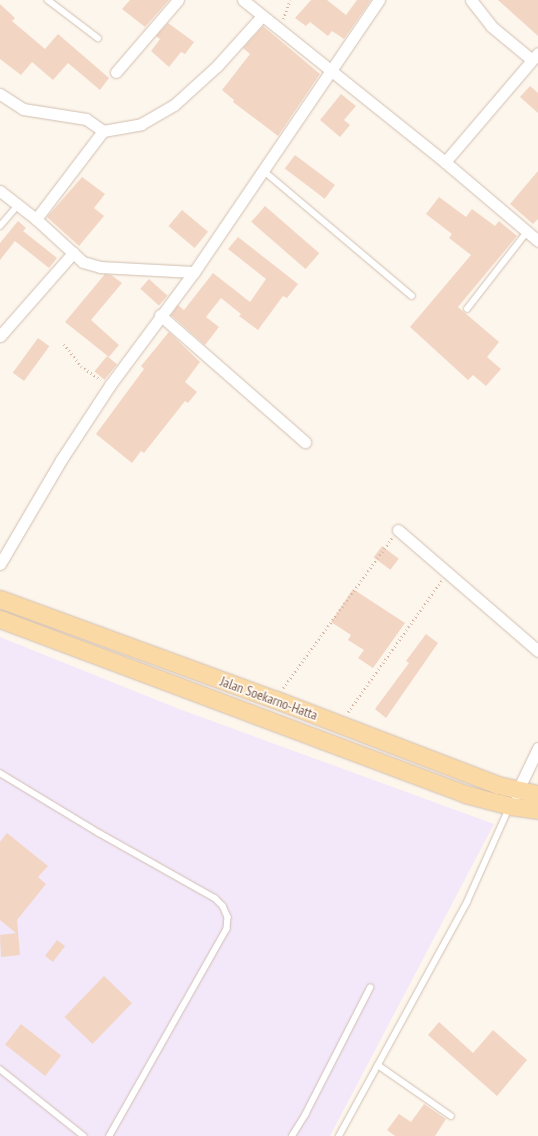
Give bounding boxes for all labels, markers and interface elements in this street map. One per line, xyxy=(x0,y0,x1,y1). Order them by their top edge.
street label: Jalan Soekarno-Hatta xyxy=(218,673,320,723)

